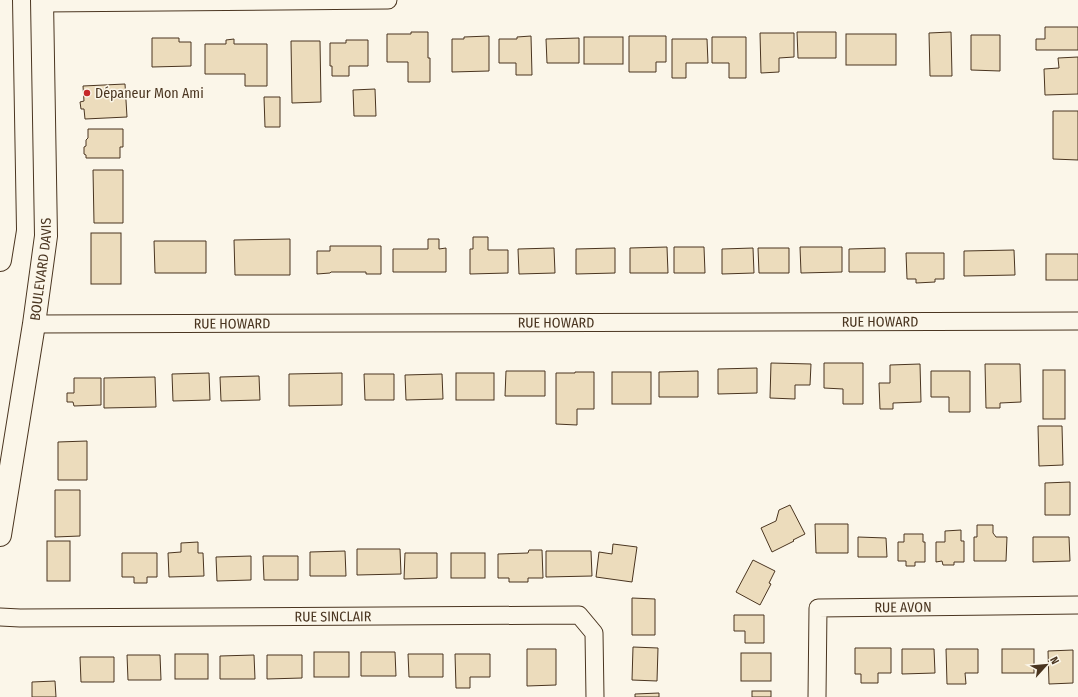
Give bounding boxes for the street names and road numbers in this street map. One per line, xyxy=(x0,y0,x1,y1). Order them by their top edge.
street label: BOULEVARD DAVIS xyxy=(27,217,55,322)
street label: RUE HOWARD xyxy=(842,313,918,331)
street label: RUE HOWARD xyxy=(518,314,594,332)
street label: RUE HOWARD xyxy=(194,315,270,333)
street label: RUE AVON xyxy=(874,599,932,616)
street label: RUE SINCLAIR xyxy=(295,608,372,626)

